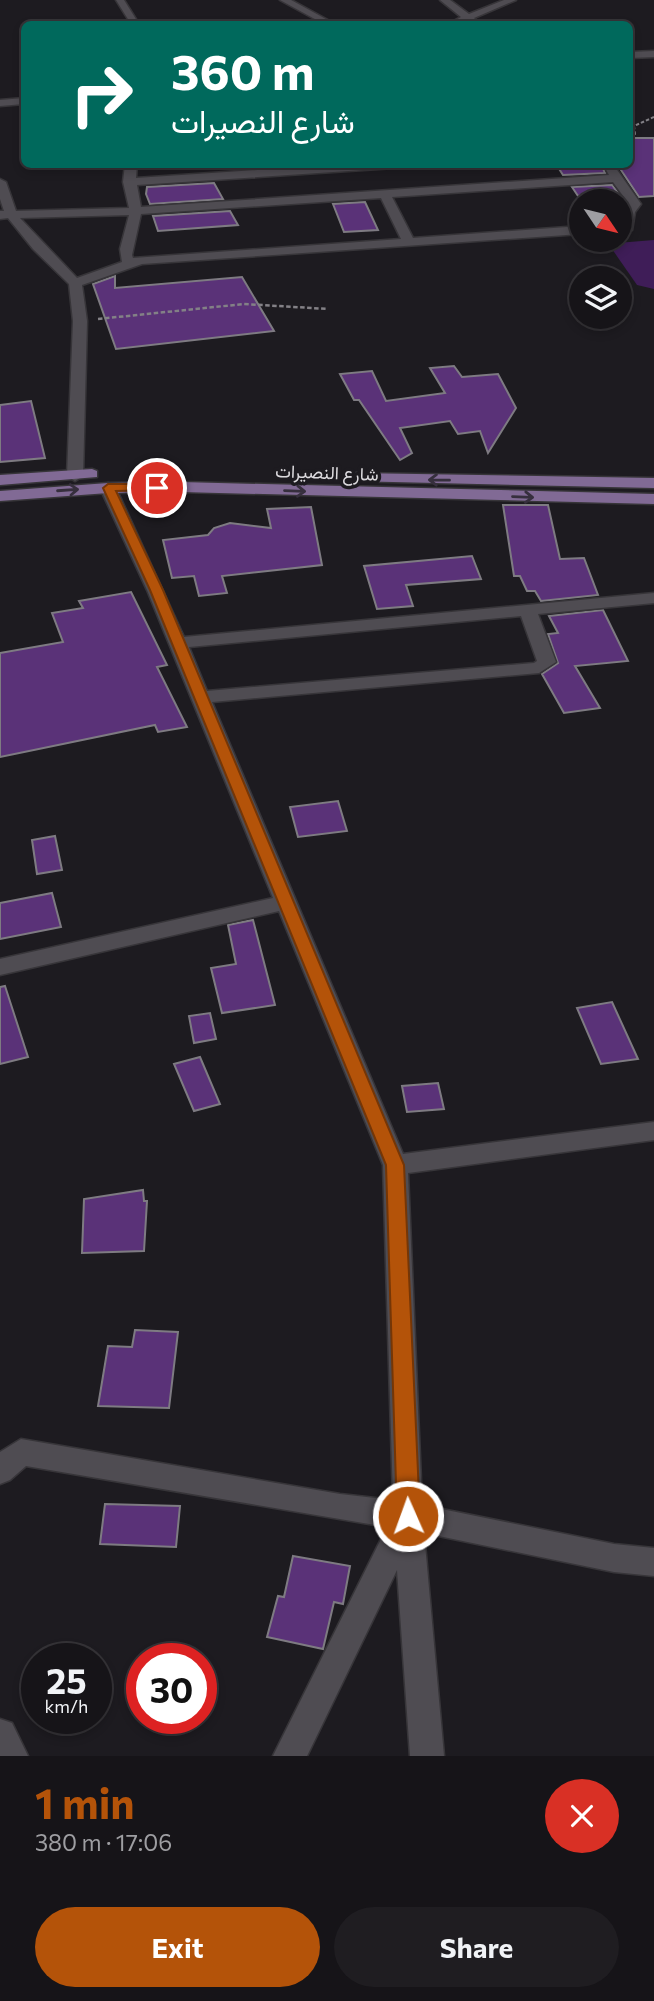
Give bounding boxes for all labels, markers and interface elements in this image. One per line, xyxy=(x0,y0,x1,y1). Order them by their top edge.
text: 360 m xyxy=(171,40,314,100)
icon: right xyxy=(56,49,147,140)
text: شارع النصيرات xyxy=(171,100,355,140)
north arrow xyxy=(569,189,632,252)
map controls xyxy=(569,189,632,329)
button: layers xyxy=(569,266,632,329)
pin xyxy=(127,458,187,518)
street label: شارع النصيرات xyxy=(275,459,379,487)
icon: arrive xyxy=(138,469,176,507)
one-way arrow xyxy=(428,473,451,486)
one-way arrow xyxy=(56,484,79,497)
one-way arrow xyxy=(284,484,307,497)
one-way arrow xyxy=(511,491,534,504)
position arrow xyxy=(371,1479,445,1553)
speed limit sign: 30 xyxy=(126,1643,217,1734)
text: 25 xyxy=(46,1658,87,1701)
text: km/h xyxy=(45,1695,88,1717)
text: 1 min xyxy=(35,1776,135,1828)
button: close xyxy=(545,1779,619,1853)
text: 380 m · 17:06 xyxy=(35,1828,172,1856)
button: Exit xyxy=(35,1907,320,1987)
button: Share xyxy=(334,1907,619,1987)

